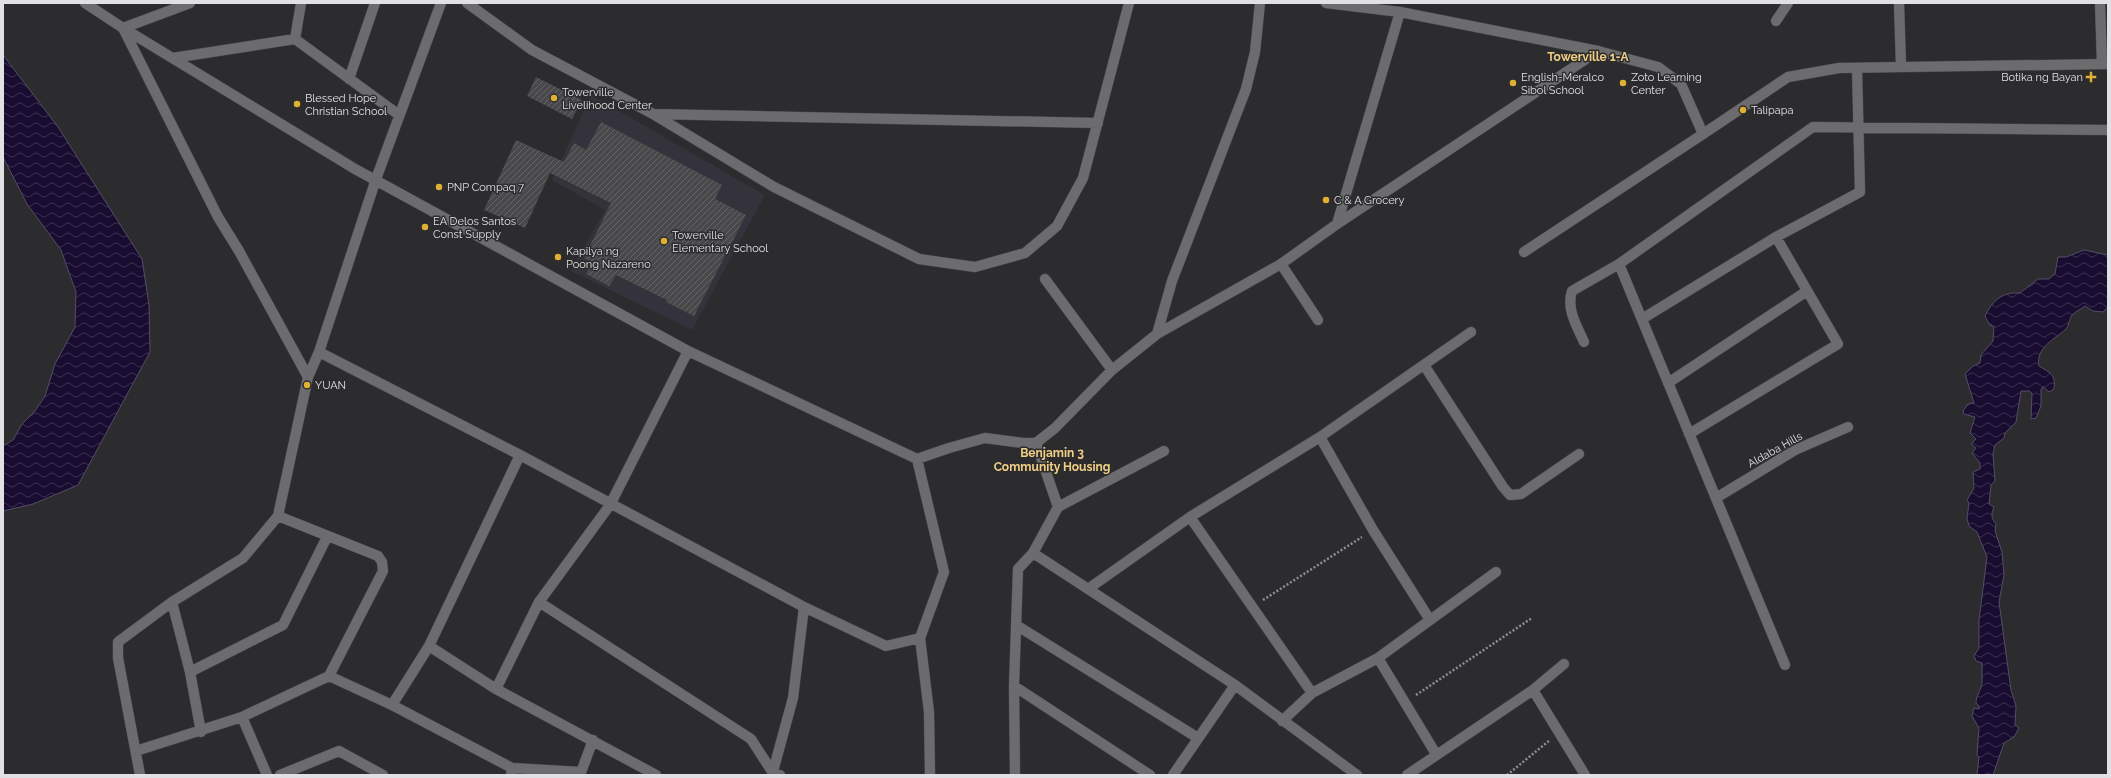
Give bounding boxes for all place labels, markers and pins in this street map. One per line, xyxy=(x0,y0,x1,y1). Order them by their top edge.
place label: English-Meralco Sibol School xyxy=(1521,71,1604,97)
place label: Zoto Learning Center xyxy=(1631,71,1702,97)
place label: Botika ng Bayan xyxy=(2001,71,2083,84)
marker: Botika ng Bayan xyxy=(2086,72,2096,82)
marker: English-Meralco Sibol School xyxy=(1508,78,1518,88)
marker: Zoto Learning Center xyxy=(1618,78,1628,88)
place label: Towerville Livelihood Center xyxy=(562,86,652,112)
place label: Blessed Hope Christian School xyxy=(305,92,387,118)
marker: Towerville Livelihood Center xyxy=(549,93,559,103)
marker: Blessed Hope Christian School xyxy=(292,99,302,109)
place label: Talipapa xyxy=(1751,104,1794,117)
marker: Talipapa xyxy=(1738,105,1748,115)
place label: PNP Compaq 7 xyxy=(447,181,524,194)
marker: PNP Compaq 7 xyxy=(434,182,444,192)
place label: C & A Grocery xyxy=(1334,194,1404,207)
marker: C & A Grocery xyxy=(1321,195,1331,205)
place label: EA Delos Santos Const Supply xyxy=(433,215,516,241)
marker: EA Delos Santos Const Supply xyxy=(420,222,430,232)
place label: Towerville Elementary School xyxy=(672,229,768,255)
marker: Towerville Elementary School xyxy=(659,236,669,246)
place label: Kapilya ng Poong Nazareno xyxy=(566,245,651,271)
marker: Kapilya ng Poong Nazareno xyxy=(553,252,563,262)
place label: YUAN xyxy=(315,379,346,392)
marker: YUAN xyxy=(302,380,312,390)

